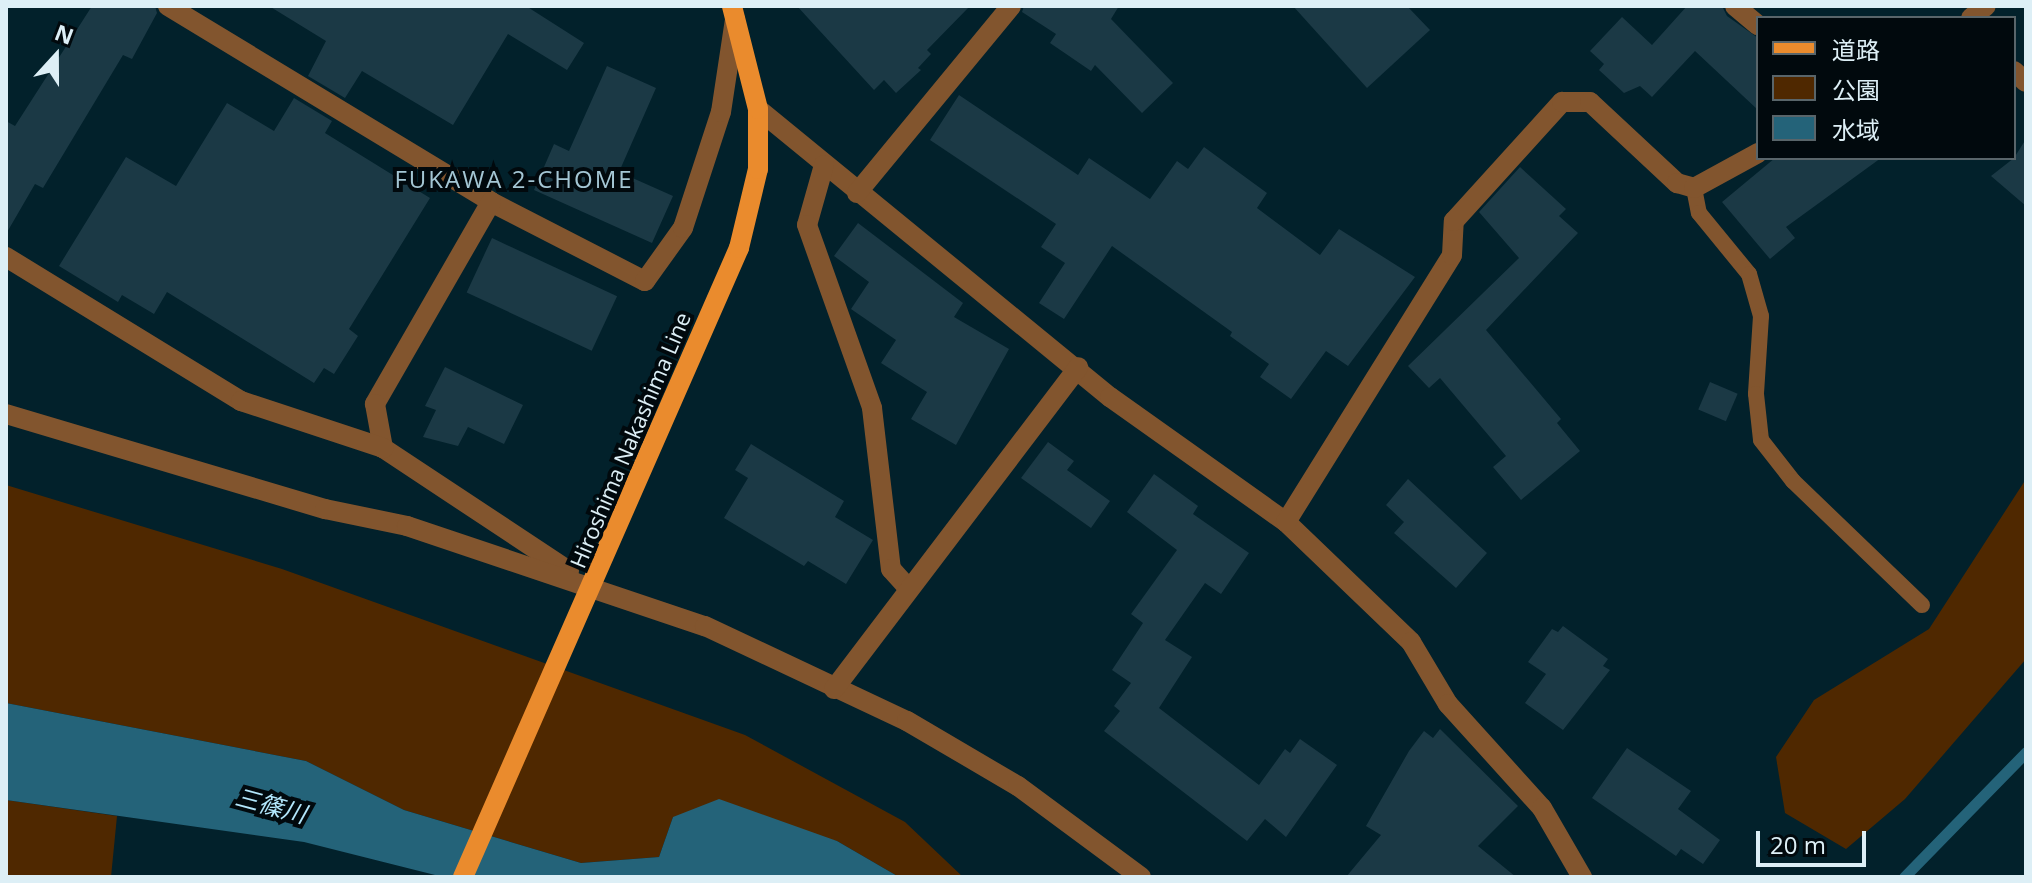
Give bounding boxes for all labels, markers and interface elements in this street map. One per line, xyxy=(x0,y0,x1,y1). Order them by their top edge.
north arrow xyxy=(16,16,96,96)
text: N xyxy=(51,16,78,51)
legend xyxy=(1756,16,2016,160)
text: 道路 xyxy=(1832,33,1880,66)
text: 公園 xyxy=(1832,73,1880,106)
text: 水域 xyxy=(1832,113,1880,146)
district label: FUKAWA 2-CHOME xyxy=(394,165,634,193)
street label: Hiroshima Nakashima Line xyxy=(564,308,696,572)
water label: 三篠川 xyxy=(232,782,310,828)
scale bar xyxy=(1760,815,1870,865)
text: 20 m xyxy=(1770,828,1826,861)

